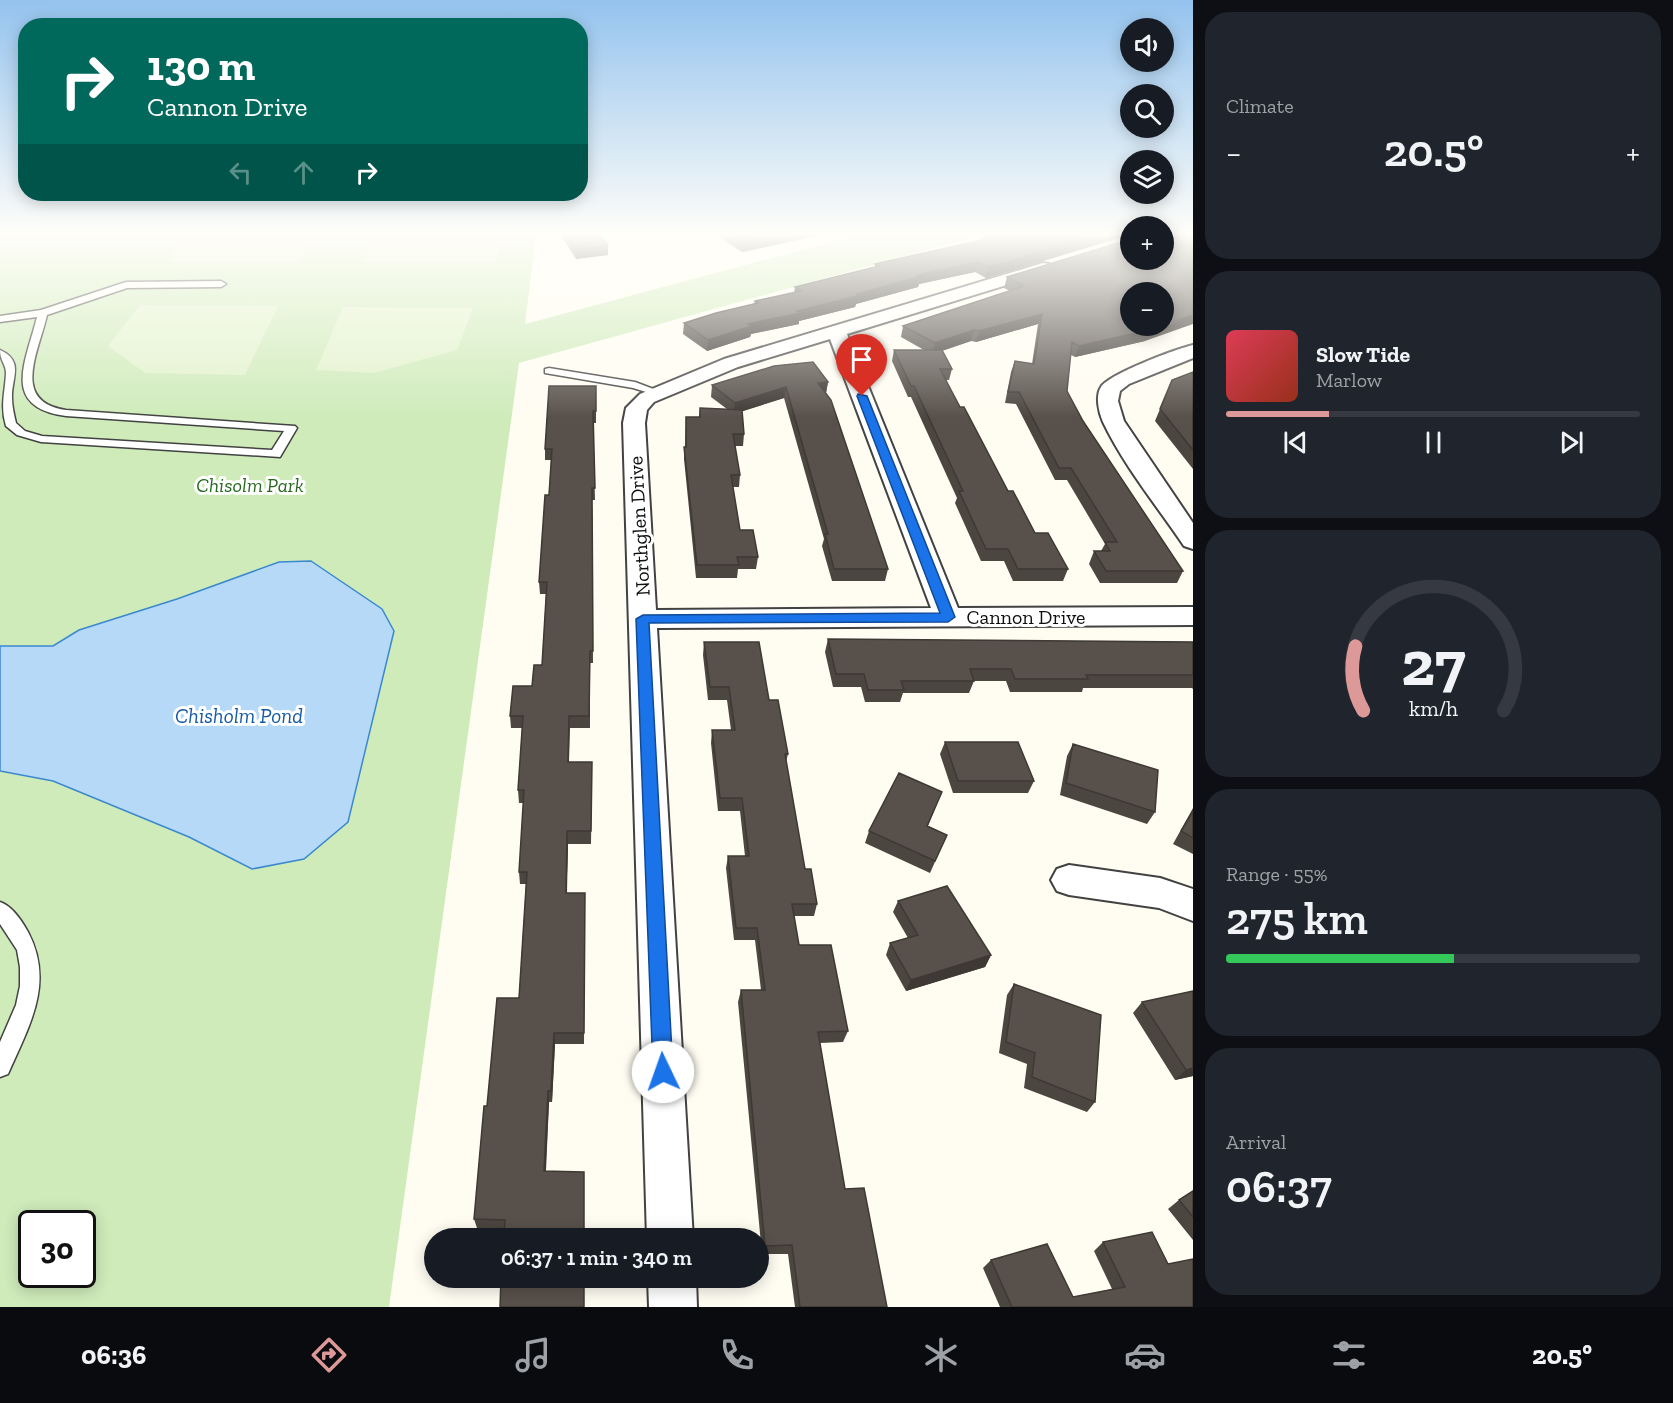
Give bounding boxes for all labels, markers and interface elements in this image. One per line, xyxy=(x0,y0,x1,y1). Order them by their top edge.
map controls xyxy=(1120,18,1174,336)
button: sound xyxy=(1120,18,1174,72)
text: 130 m xyxy=(147,40,255,91)
icon: right xyxy=(48,42,126,120)
button: search xyxy=(1120,84,1174,138)
text: Cannon Drive xyxy=(147,91,307,123)
text: Climate xyxy=(1226,94,1294,118)
text: 20.5° xyxy=(1384,124,1484,178)
text: − xyxy=(1226,133,1241,172)
text: + xyxy=(1626,133,1640,172)
button: layers xyxy=(1120,150,1174,204)
icon: left xyxy=(224,156,257,189)
icon: ahead xyxy=(287,156,320,189)
icon: right xyxy=(350,156,383,189)
button: + xyxy=(1120,216,1174,270)
button: − xyxy=(1120,282,1174,336)
pin xyxy=(836,334,887,396)
text: Slow Tide xyxy=(1316,341,1410,368)
icon: arrive xyxy=(845,343,878,376)
text: Marlow xyxy=(1316,368,1382,392)
icon: previous xyxy=(1279,426,1312,459)
icon: pause xyxy=(1417,426,1450,459)
icon: next xyxy=(1555,426,1588,459)
street label: Northglen Drive xyxy=(623,455,655,597)
park label: Chisolm Park xyxy=(196,473,304,497)
street label: Cannon Drive xyxy=(967,605,1085,629)
text: 27 xyxy=(1401,626,1465,701)
text: km/h xyxy=(1409,696,1457,721)
water label: Chisholm Pond xyxy=(175,703,303,728)
text: Range · 55% xyxy=(1226,862,1328,886)
text: 275 km xyxy=(1226,892,1368,946)
position arrow xyxy=(631,1040,695,1104)
text: Arrival xyxy=(1226,1130,1286,1154)
text: 06:37 xyxy=(1226,1160,1332,1214)
speed limit sign: 30 xyxy=(18,1210,96,1288)
text: 06:37 · 1 min · 340 m xyxy=(501,1244,692,1271)
icon: directions xyxy=(308,1334,350,1376)
icon: music xyxy=(512,1334,554,1376)
icon: phone xyxy=(716,1334,758,1376)
icon: climate xyxy=(920,1334,962,1376)
icon: car xyxy=(1124,1334,1166,1376)
icon: filters xyxy=(1328,1334,1370,1376)
text: 06:36 xyxy=(81,1339,147,1371)
text: 20.5° xyxy=(1532,1339,1592,1371)

